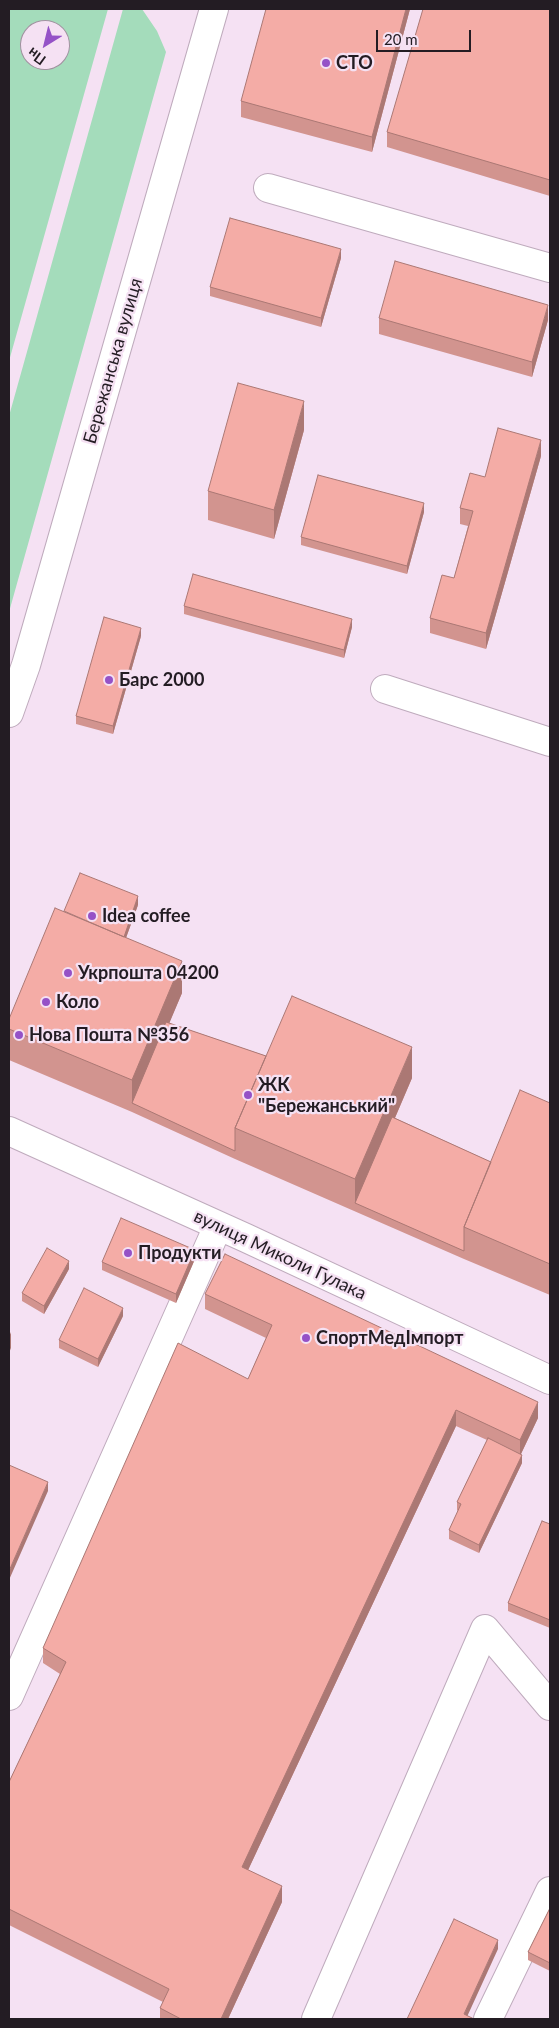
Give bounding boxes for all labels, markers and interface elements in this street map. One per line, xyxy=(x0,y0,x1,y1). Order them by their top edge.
north arrow xyxy=(20,20,70,70)
scale bar xyxy=(379,20,474,52)
text: 20 m xyxy=(384,30,418,48)
text: Пн xyxy=(24,44,49,69)
place label: СТО xyxy=(336,52,373,74)
marker: СТО xyxy=(320,57,332,69)
street label: Бережанська вулиця xyxy=(79,276,147,446)
place label: Барс 2000 xyxy=(119,669,204,691)
marker: Барс 2000 xyxy=(103,674,115,686)
place label: Idea coffee xyxy=(102,905,190,927)
marker: Idea coffee xyxy=(86,910,98,922)
place label: Укрпошта 04200 xyxy=(78,962,219,984)
marker: Укрпошта 04200 xyxy=(62,967,74,979)
place label: Коло xyxy=(56,991,99,1013)
marker: Коло xyxy=(40,996,52,1008)
place label: Нова Пошта №356 xyxy=(29,1024,189,1046)
marker: Нова Пошта №356 xyxy=(13,1029,25,1041)
place label: ЖК "Бережанський" xyxy=(258,1074,395,1116)
marker: ЖК "Бережанський" xyxy=(242,1089,254,1101)
street label: вулиця Миколи Гулака xyxy=(190,1206,370,1304)
place label: Продукти xyxy=(138,1242,221,1264)
marker: Продукти xyxy=(122,1247,134,1259)
place label: СпортМедІмпорт xyxy=(316,1327,463,1349)
marker: СпортМедІмпорт xyxy=(300,1332,312,1344)

